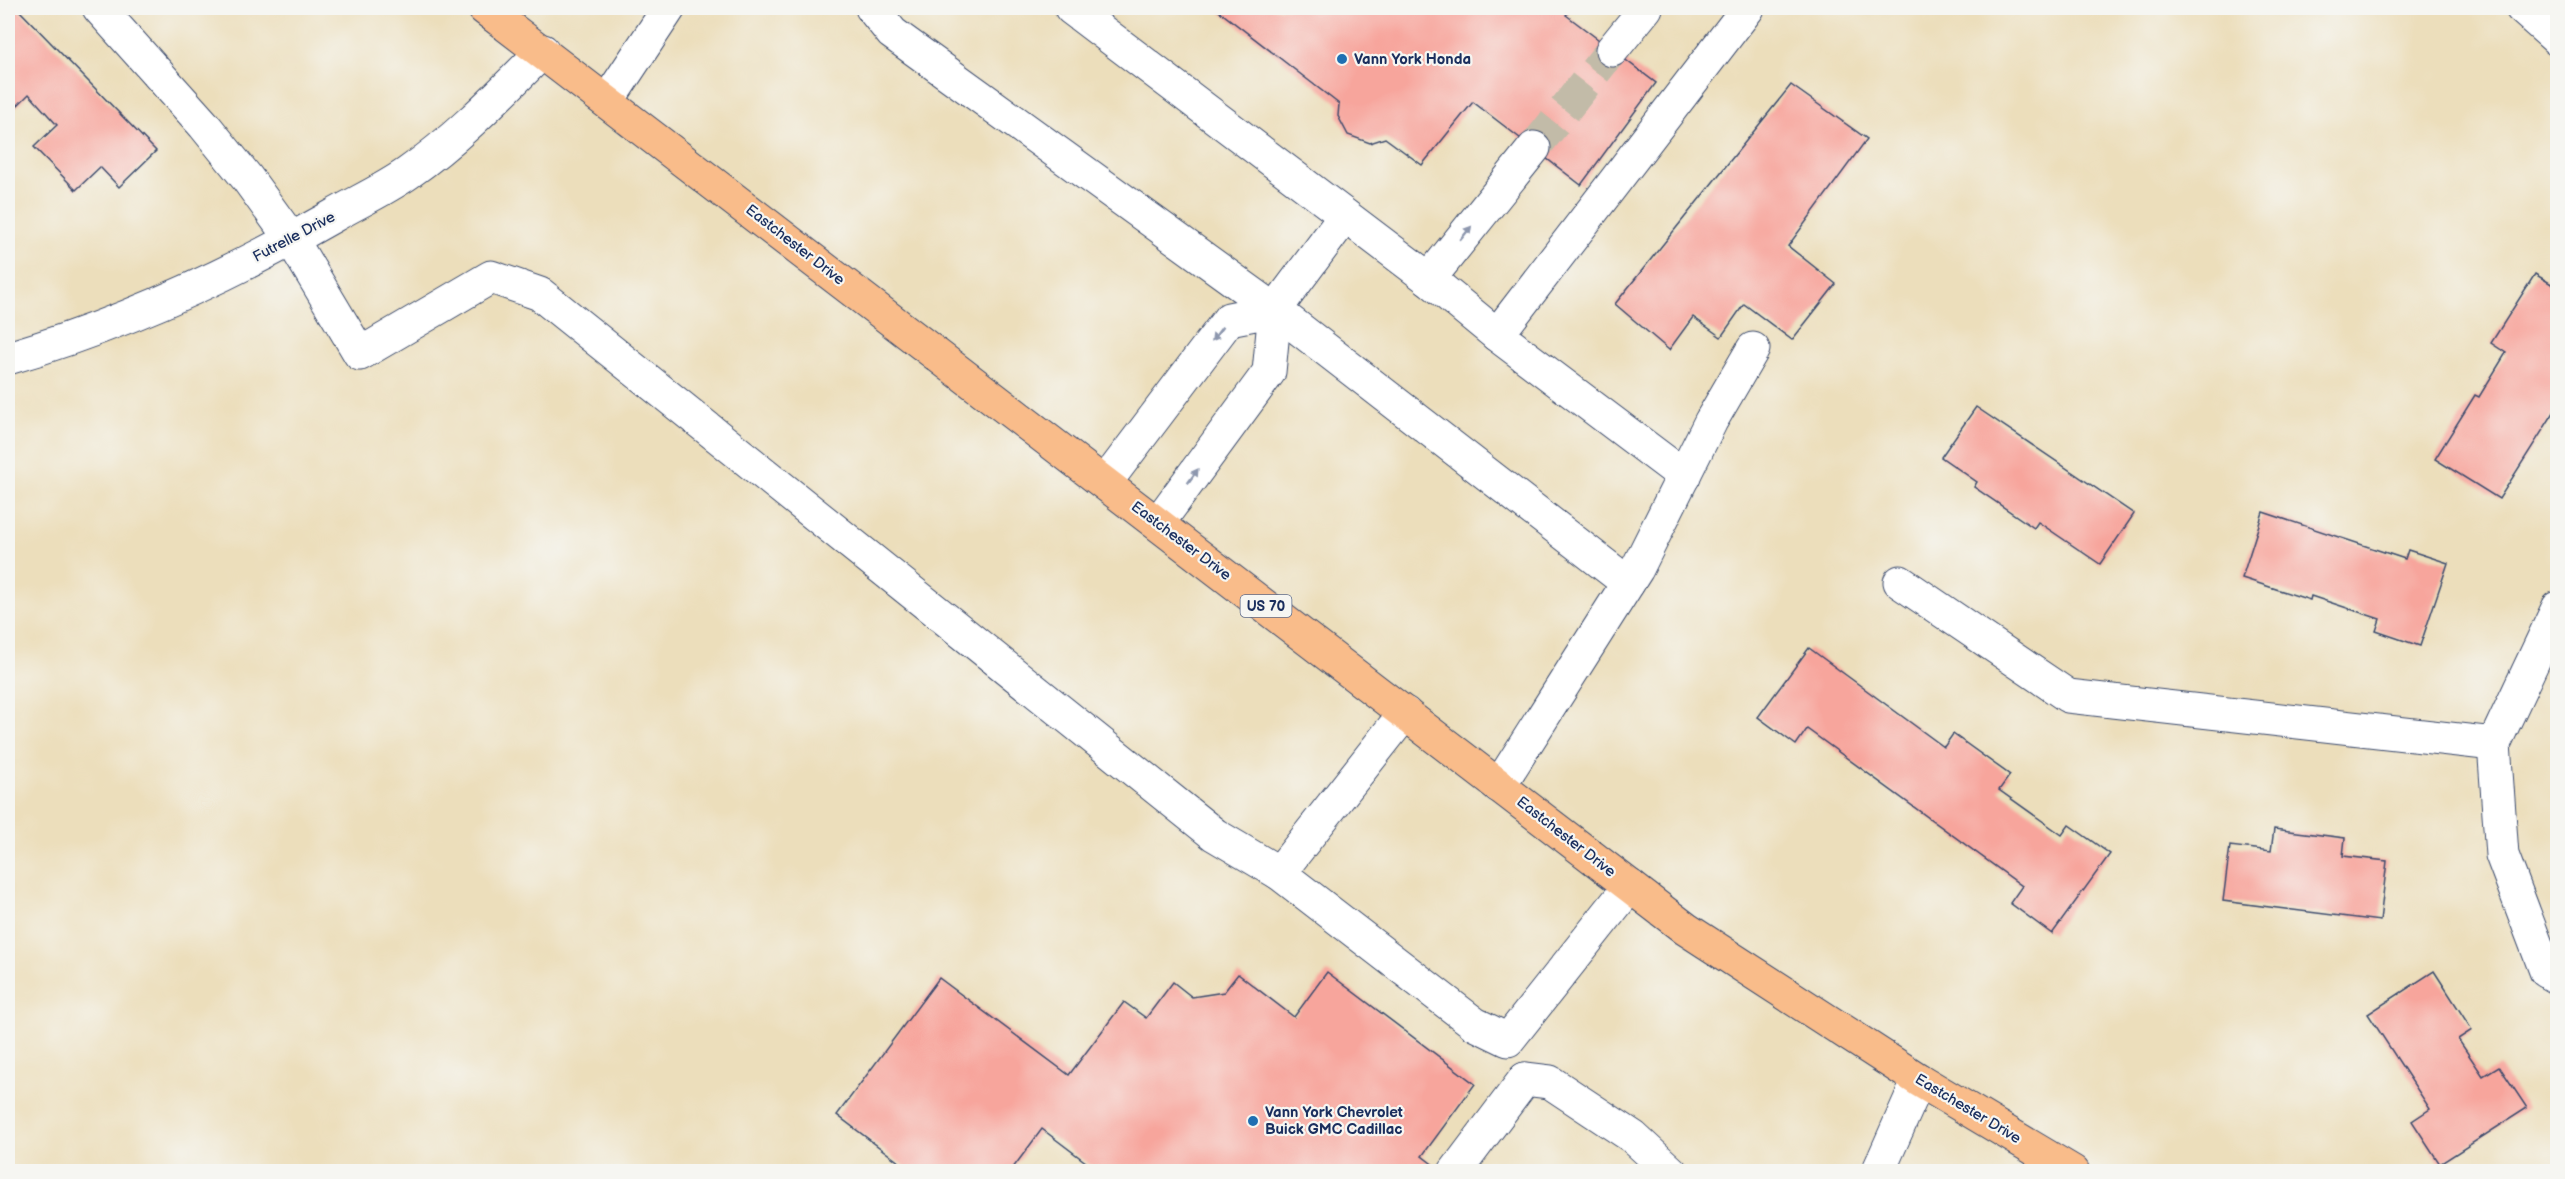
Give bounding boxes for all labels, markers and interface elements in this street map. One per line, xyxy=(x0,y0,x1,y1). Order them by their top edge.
place label: Vann York Honda xyxy=(1354,50,1471,69)
marker: Vann York Honda xyxy=(1335,52,1349,66)
street label: Eastchester Drive xyxy=(742,200,848,290)
street label: Futrelle Drive xyxy=(250,207,339,267)
one-way arrow xyxy=(1459,226,1472,241)
one-way arrow xyxy=(1211,326,1223,342)
one-way arrow xyxy=(1187,468,1199,484)
street label: Eastchester Drive xyxy=(1127,497,1235,585)
road number: US 70 xyxy=(1240,595,1292,617)
street label: Eastchester Drive xyxy=(1513,792,1619,882)
street label: Eastchester Drive xyxy=(1912,1070,2025,1148)
place label: Vann York Chevrolet Buick GMC Cadillac xyxy=(1265,1103,1403,1139)
marker: Vann York Chevrolet Buick GMC Cadillac xyxy=(1246,1114,1260,1128)

